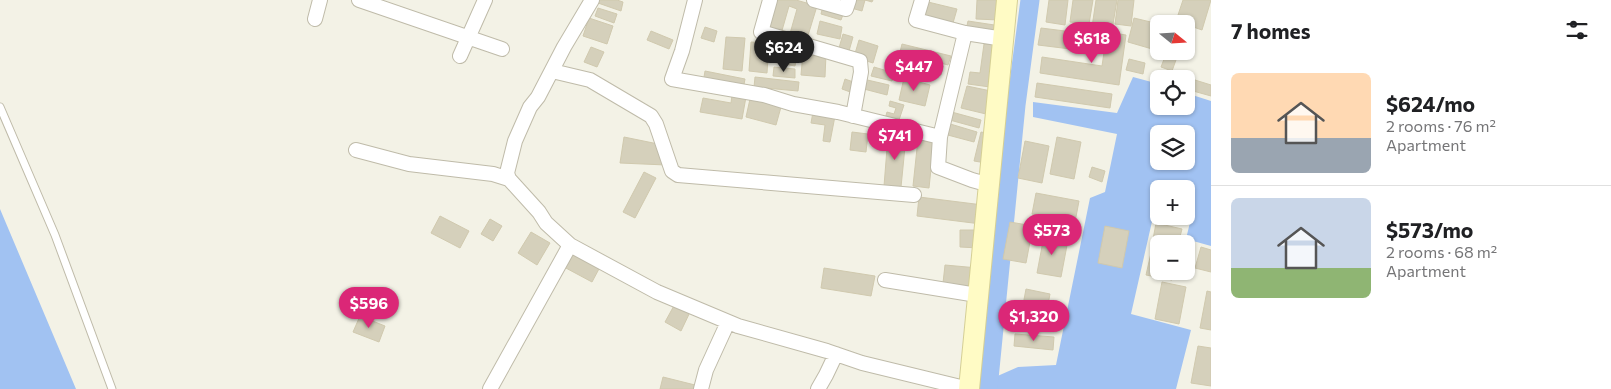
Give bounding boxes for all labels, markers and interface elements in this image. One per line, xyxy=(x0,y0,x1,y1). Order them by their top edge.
north arrow xyxy=(1150,15,1195,60)
map controls xyxy=(1150,15,1195,280)
icon: filters xyxy=(1563,16,1591,44)
text: 7 homes xyxy=(1231,18,1310,43)
pin: $618 xyxy=(1062,22,1122,64)
text: $618 xyxy=(1074,28,1110,47)
pin: $624 xyxy=(754,30,814,73)
text: $624 xyxy=(765,37,803,56)
pin: $447 xyxy=(884,49,944,92)
text: $447 xyxy=(895,56,933,75)
button: locate xyxy=(1150,70,1195,115)
text: $624/mo xyxy=(1386,91,1475,116)
icon: home xyxy=(1271,93,1331,153)
text: 2 rooms · 76 m² xyxy=(1386,116,1496,135)
pin: $741 xyxy=(865,119,925,161)
text: $741 xyxy=(878,125,912,144)
button: layers xyxy=(1150,125,1195,170)
text: Apartment xyxy=(1386,135,1466,154)
button: + xyxy=(1150,180,1195,225)
pin: $573 xyxy=(1022,214,1082,256)
text: $573/mo xyxy=(1386,217,1473,242)
icon: home xyxy=(1271,218,1331,278)
text: $573 xyxy=(1034,220,1070,239)
button: − xyxy=(1150,235,1195,280)
text: 2 rooms · 68 m² xyxy=(1386,242,1497,261)
text: Apartment xyxy=(1386,261,1466,280)
pin: $596 xyxy=(339,286,399,329)
text: $596 xyxy=(350,293,388,312)
pin: $1,320 xyxy=(993,300,1075,342)
text: $1,320 xyxy=(1009,306,1059,325)

